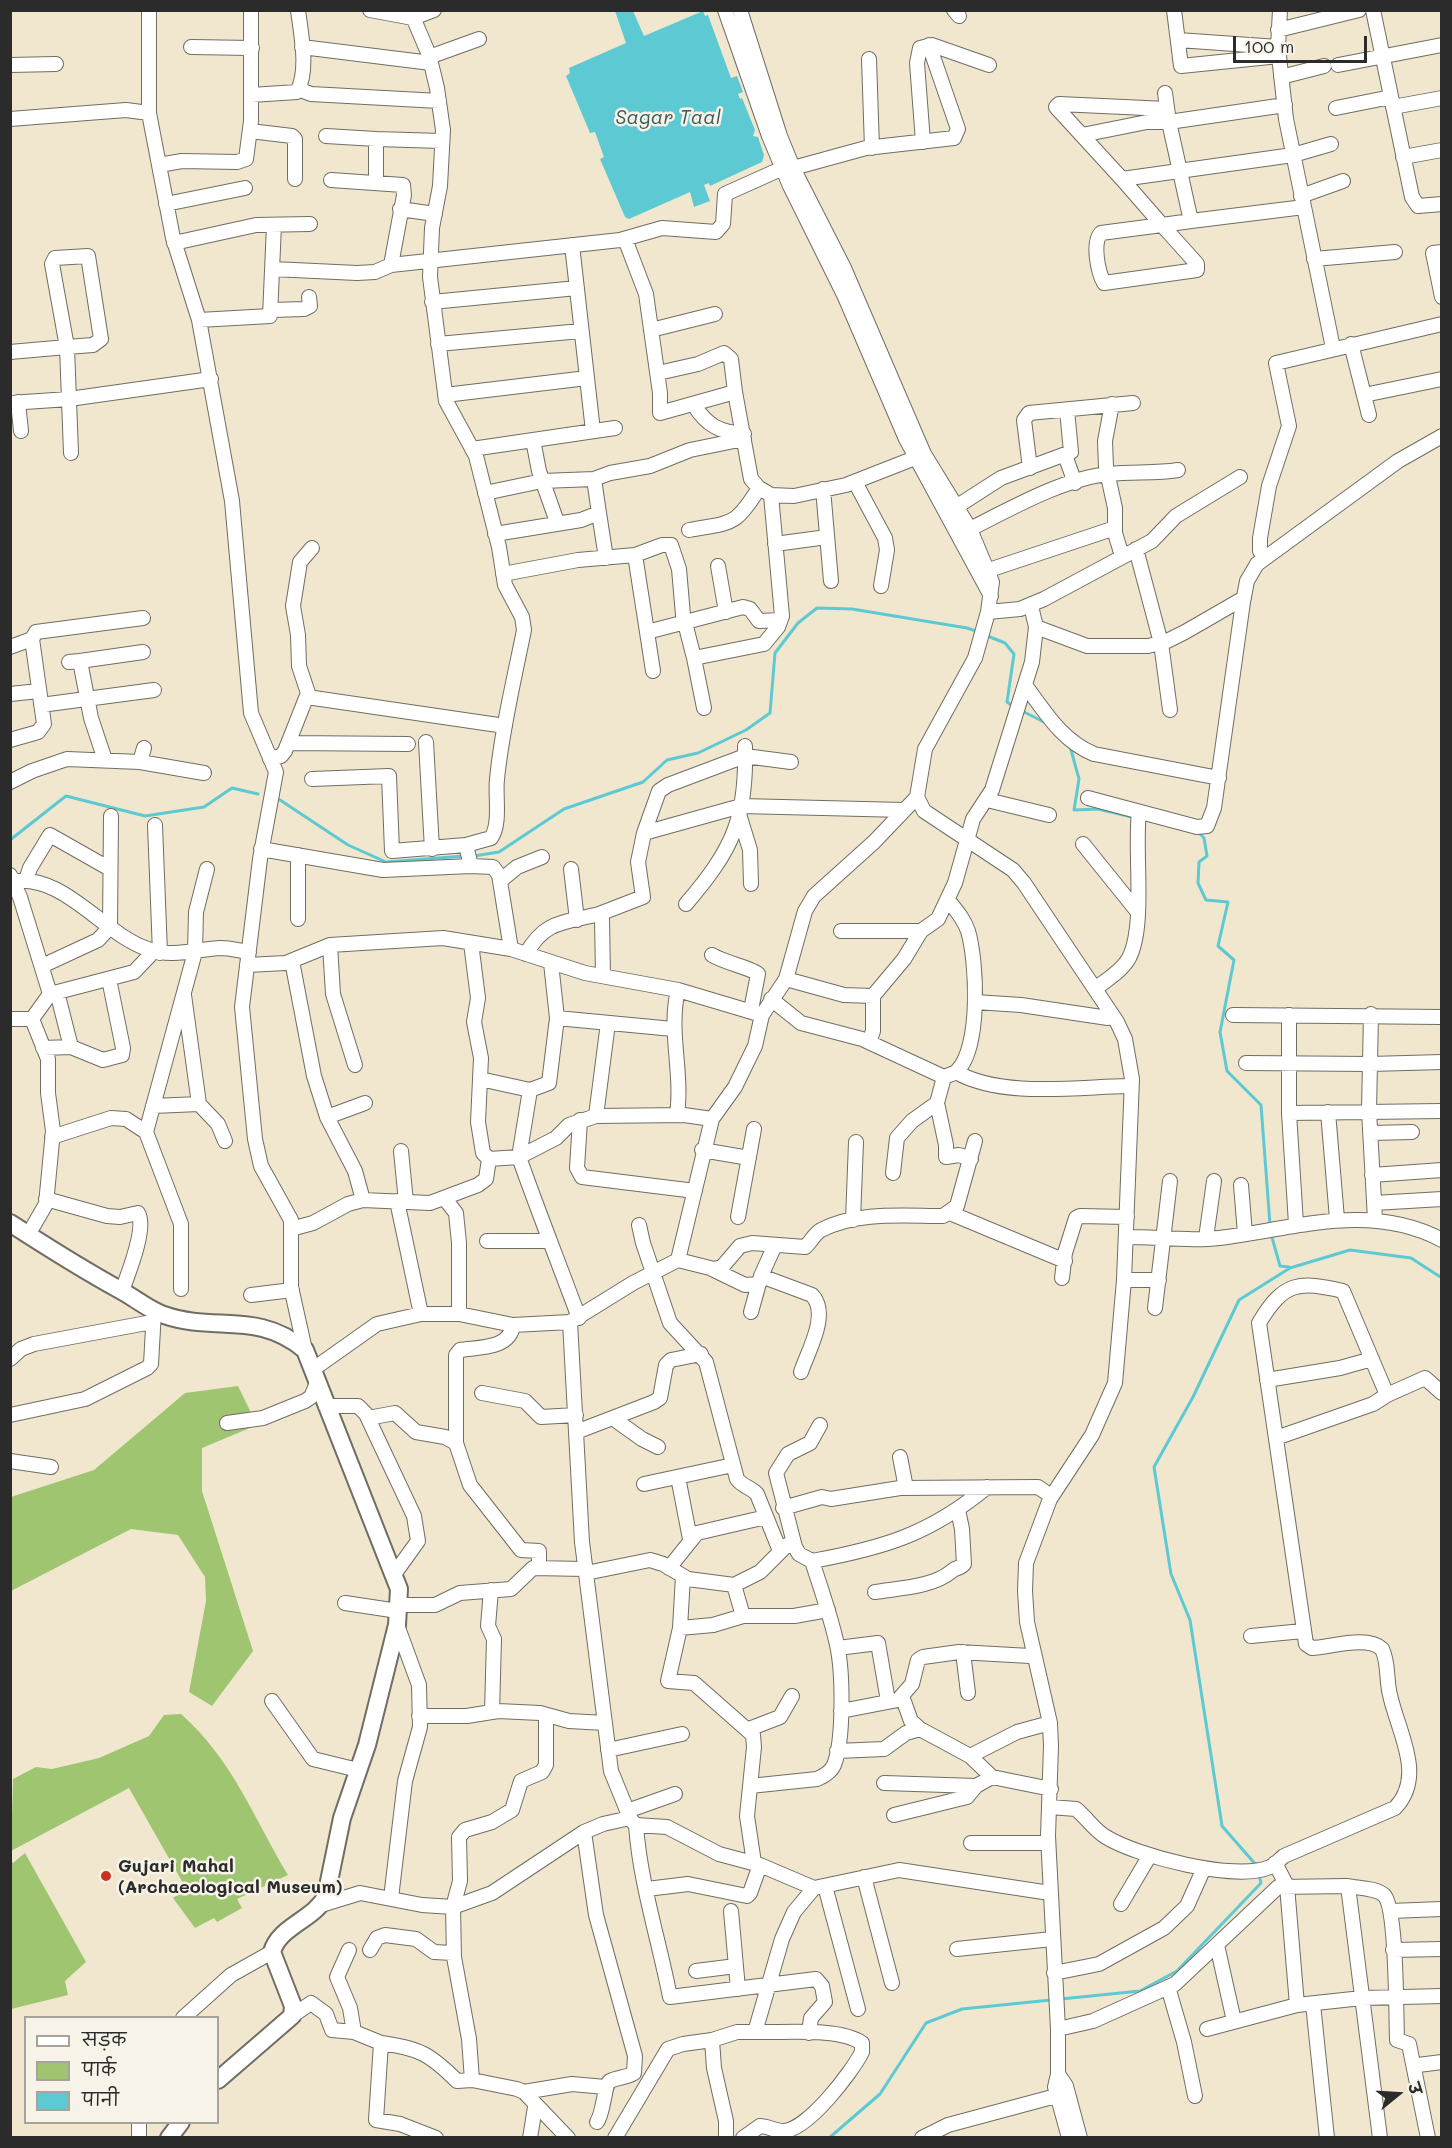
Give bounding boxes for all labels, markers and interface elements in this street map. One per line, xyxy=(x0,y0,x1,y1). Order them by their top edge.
scale bar xyxy=(1236,24,1370,62)
text: 100 m xyxy=(1244,34,1294,58)
water label: Sagar Taal xyxy=(615,106,721,130)
place label: Gujari Mahal (Archaeological Museum) xyxy=(118,1855,342,1898)
marker: Gujari Mahal (Archaeological Museum) xyxy=(99,1869,113,1883)
legend xyxy=(24,2016,219,2124)
text: सड़क xyxy=(82,2027,126,2051)
text: पार्क xyxy=(82,2057,116,2081)
north arrow xyxy=(1368,2064,1428,2124)
text: उ xyxy=(1404,2080,1427,2097)
text: पानी xyxy=(82,2087,119,2111)

